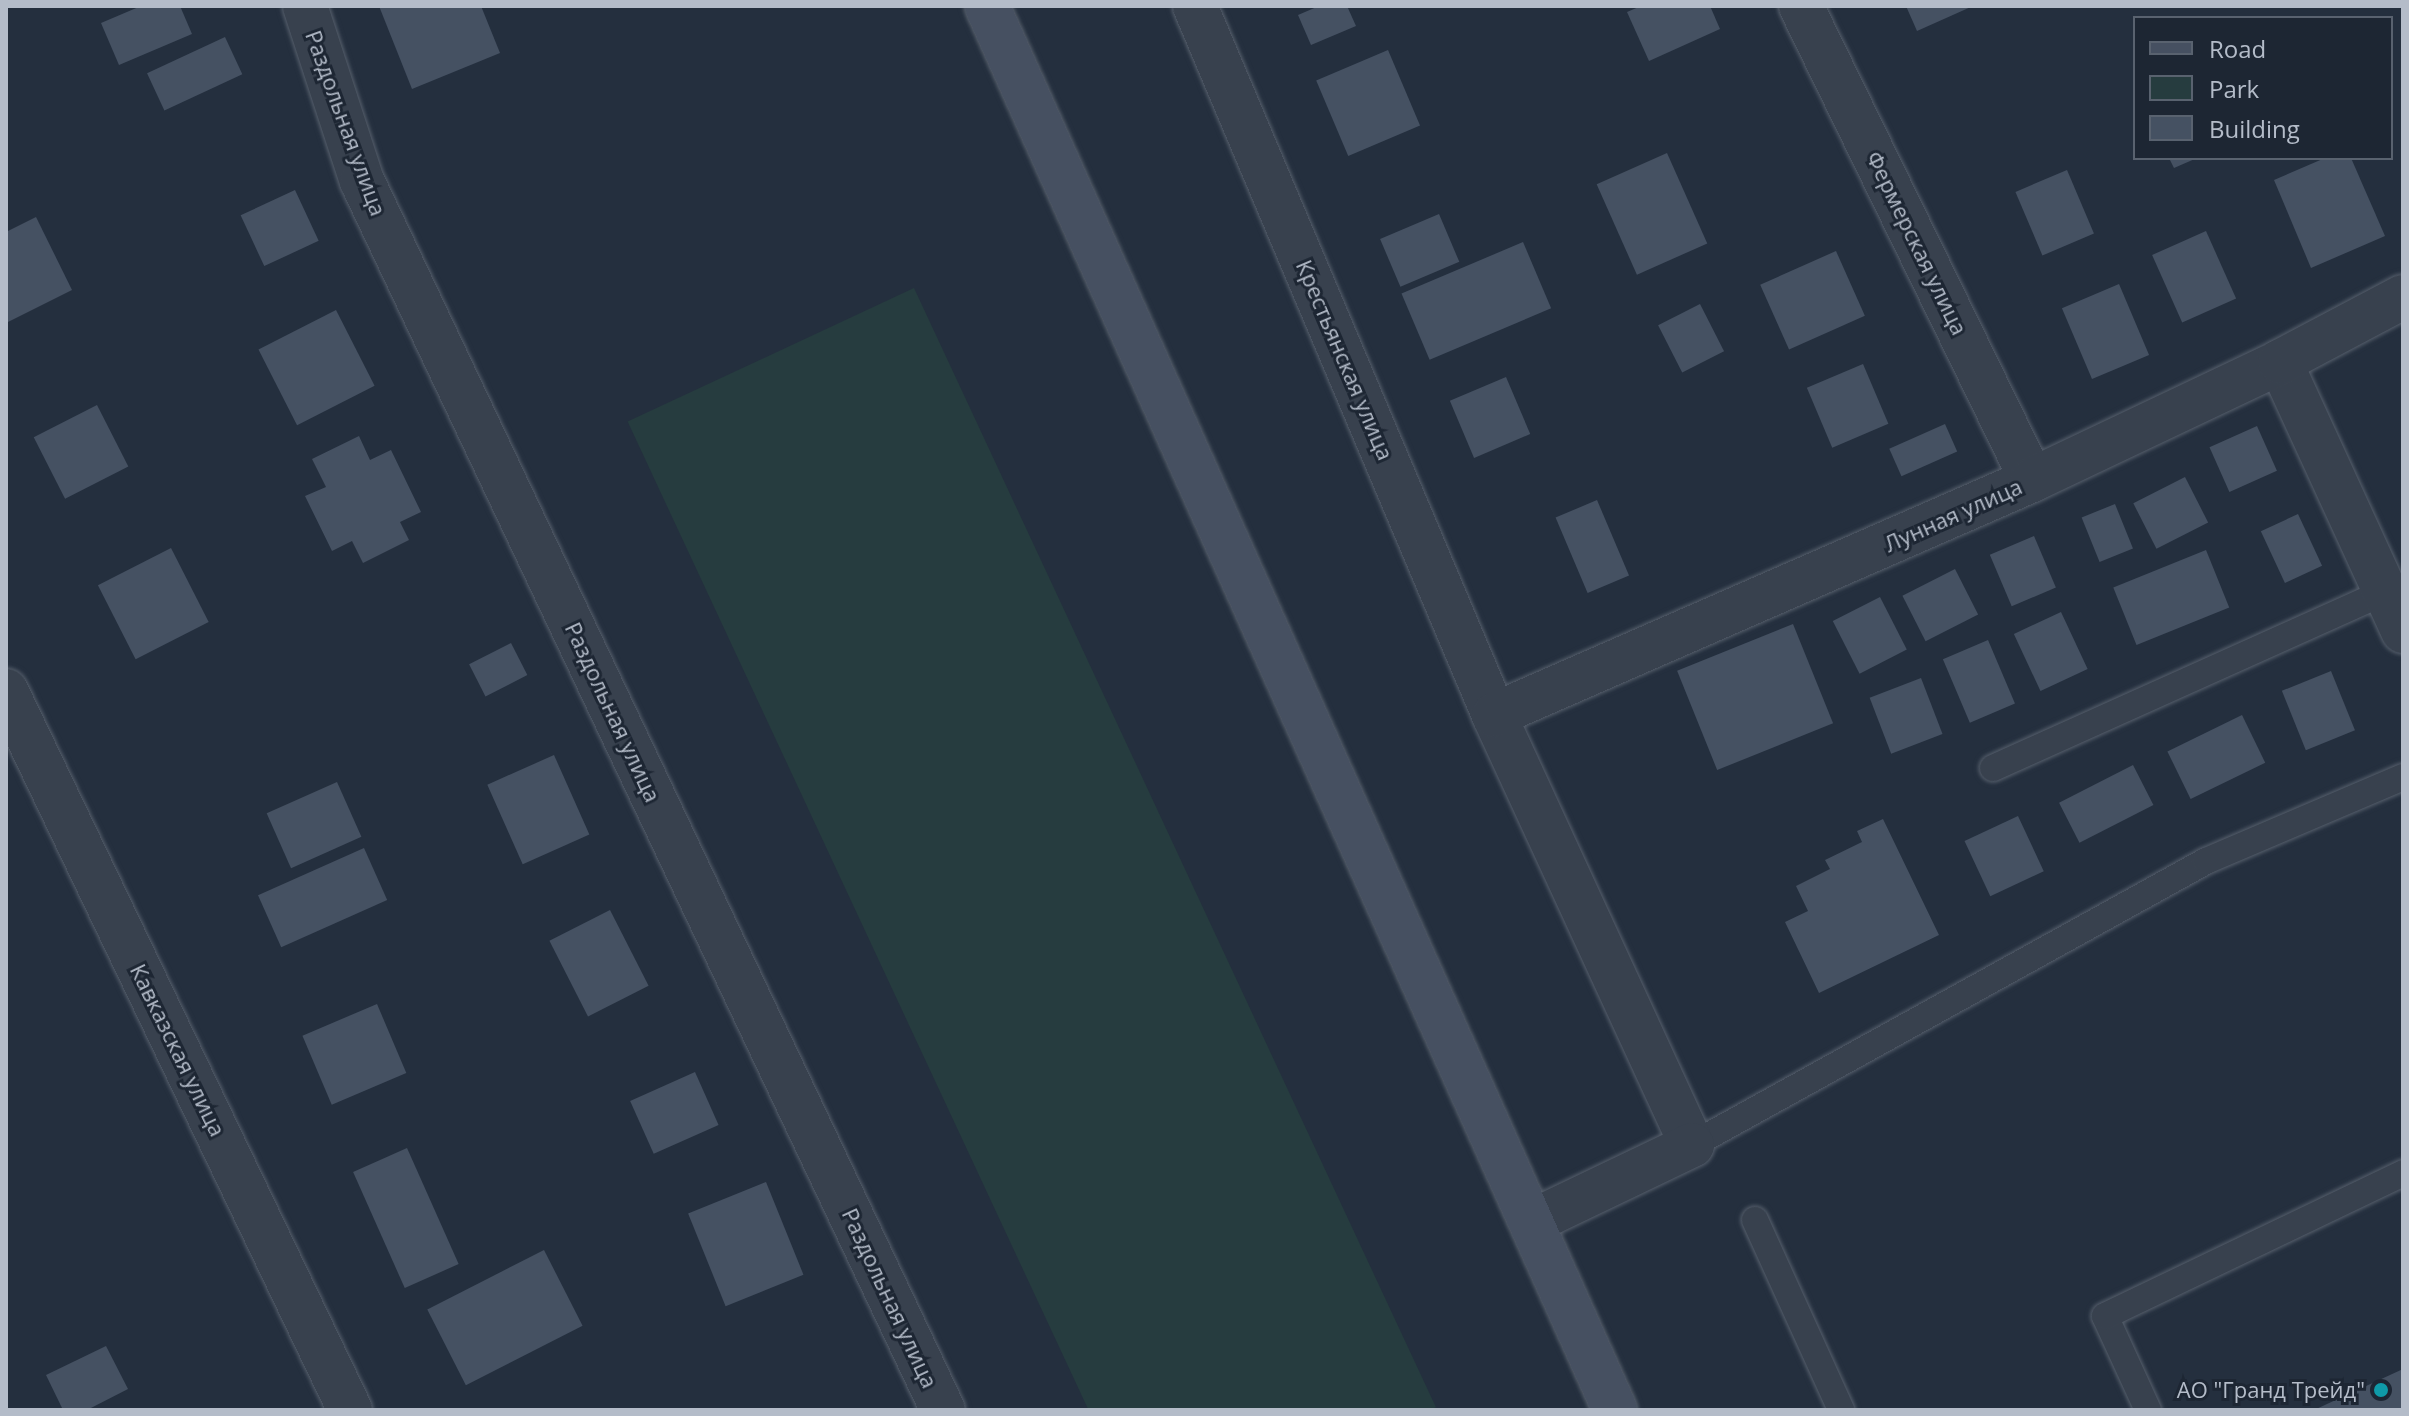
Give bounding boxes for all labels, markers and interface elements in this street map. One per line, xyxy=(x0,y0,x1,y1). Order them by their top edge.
legend xyxy=(2133,16,2393,160)
street label: Раздольная улица xyxy=(300,27,392,219)
text: Road xyxy=(2209,32,2266,65)
text: Park xyxy=(2209,72,2259,105)
text: Building xyxy=(2209,112,2300,145)
street label: Фермерская улица xyxy=(1861,147,1973,339)
street label: Крестьянская улица xyxy=(1291,256,1399,464)
street label: Лунная улица xyxy=(1880,473,2026,557)
street label: Раздольная улица xyxy=(560,618,666,806)
street label: Кавказская улица xyxy=(125,960,231,1140)
street label: Раздольная улица xyxy=(837,1204,943,1392)
place label: АО "Гранд Трейд" xyxy=(2177,1377,2365,1403)
marker: АО "Гранд Трейд" xyxy=(2372,1381,2390,1399)

